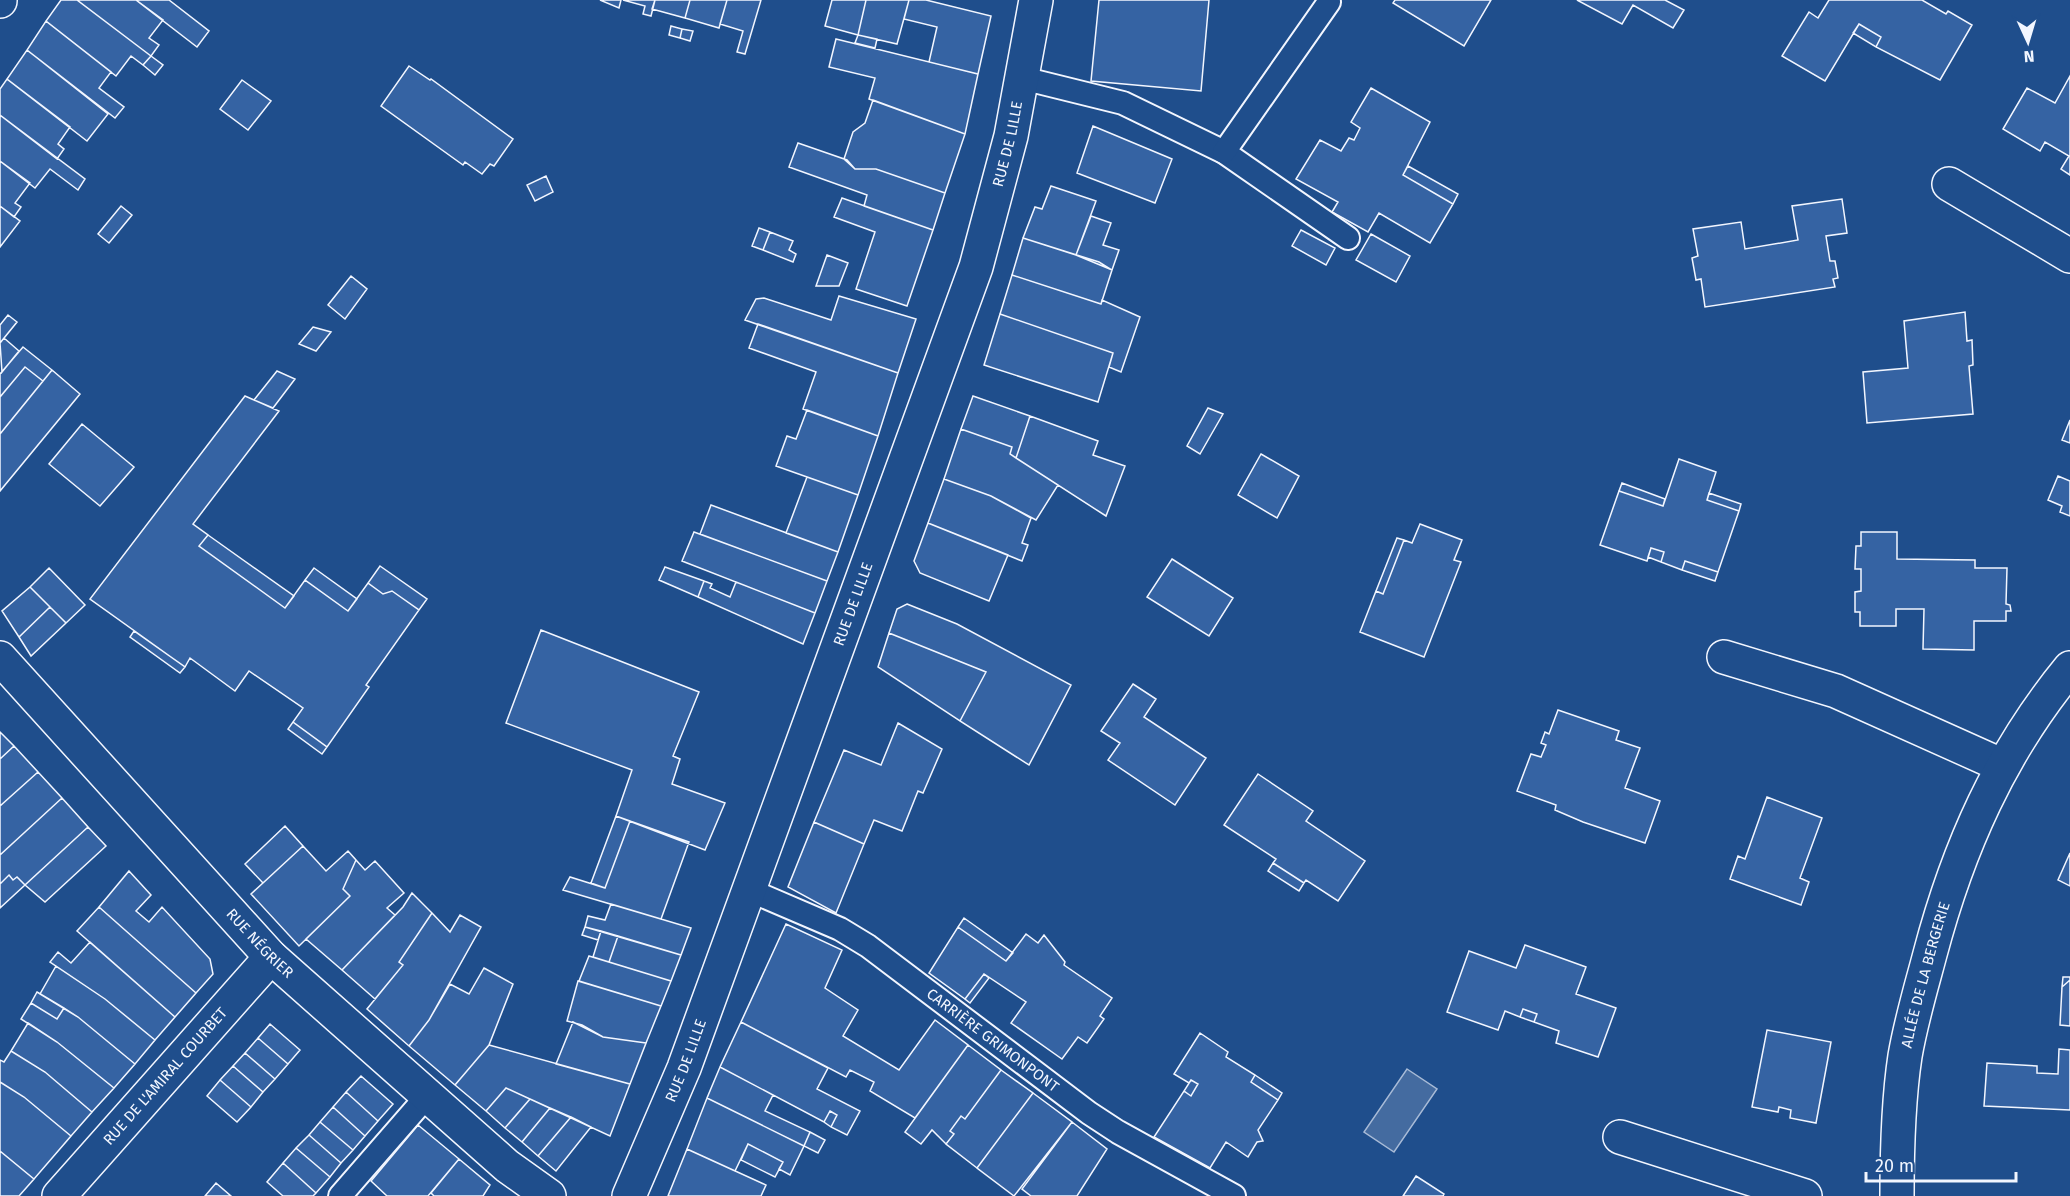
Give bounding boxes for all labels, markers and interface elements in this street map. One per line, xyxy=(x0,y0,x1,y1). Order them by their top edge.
north arrow xyxy=(1998,12,2058,72)
text: N xyxy=(2023,47,2035,66)
street label: RUE DE LILLE xyxy=(989,100,1026,189)
street label: RUE DE LILLE xyxy=(830,560,877,648)
street label: ALLÉE DE LA BERGERIE xyxy=(1898,900,1954,1049)
street label: RUE NÉGRIER xyxy=(223,905,297,982)
street label: CARRIÈRE GRIMONPONT xyxy=(923,984,1062,1096)
street label: RUE DE L'AMIRAL COURBET xyxy=(99,1004,231,1149)
street label: RUE DE LILLE xyxy=(661,1017,710,1105)
scale bar xyxy=(1866,1145,2016,1183)
text: 20 m xyxy=(1875,1155,1914,1177)

